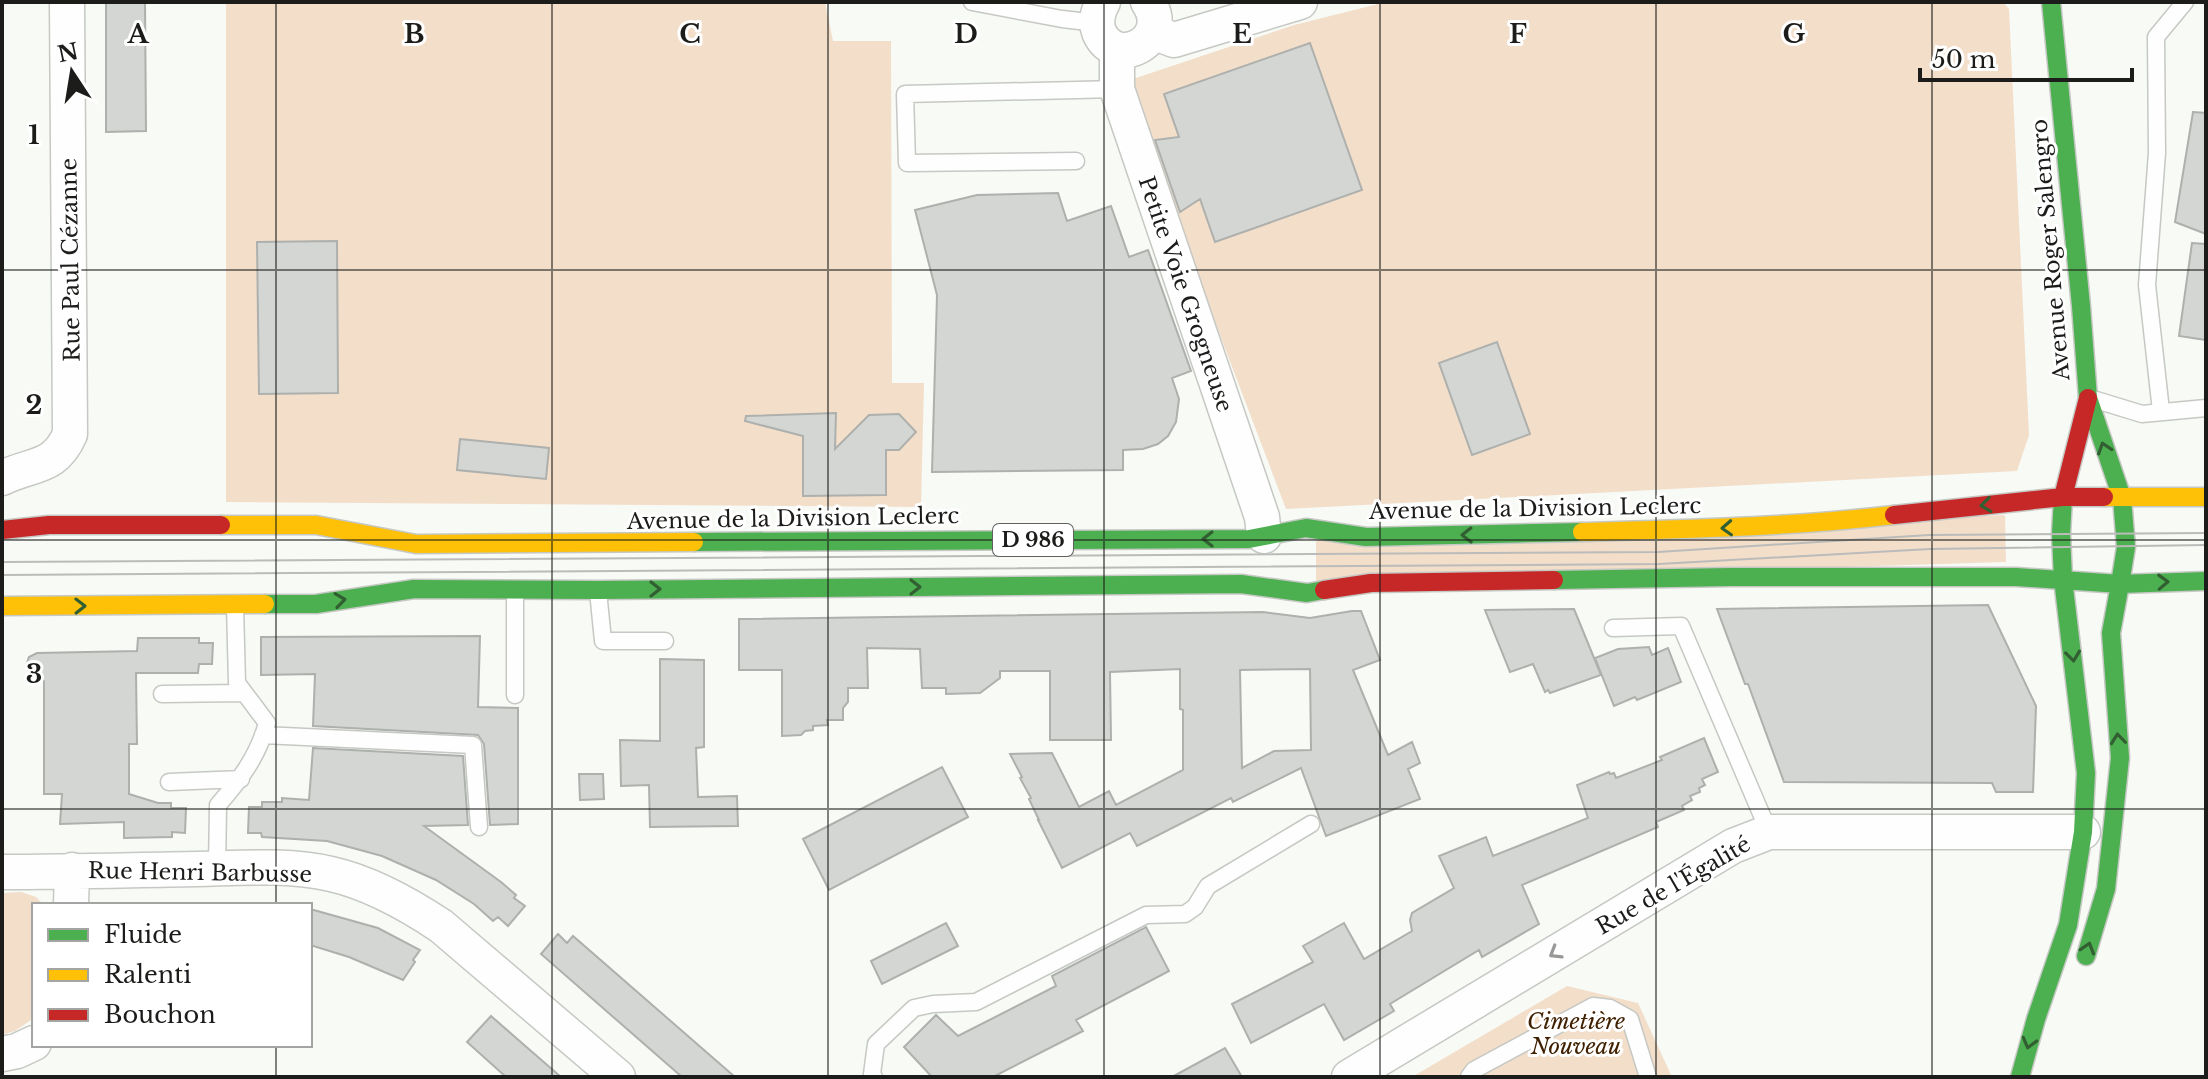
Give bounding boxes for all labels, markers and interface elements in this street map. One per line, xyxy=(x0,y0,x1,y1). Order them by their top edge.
text: A xyxy=(126,18,149,50)
text: B xyxy=(404,18,424,50)
text: C xyxy=(679,18,701,50)
text: D xyxy=(954,18,978,50)
text: E xyxy=(1232,18,1252,50)
text: F xyxy=(1509,18,1527,50)
text: G xyxy=(1783,18,1806,50)
north arrow xyxy=(32,32,112,112)
scale bar xyxy=(1920,32,2132,82)
text: N xyxy=(55,38,81,68)
text: 50 m xyxy=(1932,45,1996,74)
street label: Avenue Roger Salengro xyxy=(2026,118,2075,383)
text: 1 xyxy=(28,119,40,151)
street label: Rue Paul Cézanne xyxy=(55,158,86,362)
street label: Petite Voie Grogneuse xyxy=(1132,173,1239,416)
text: 2 xyxy=(26,389,42,421)
one-way arrow xyxy=(2098,442,2114,456)
street label: Avenue de la Division Leclerc xyxy=(1368,492,1702,525)
one-way arrow xyxy=(1979,496,1992,513)
street label: Avenue de la Division Leclerc xyxy=(626,502,960,535)
one-way arrow xyxy=(1720,519,1733,536)
road number: D 986 xyxy=(993,524,1073,556)
one-way arrow xyxy=(1460,526,1473,543)
one-way arrow xyxy=(1201,530,1214,548)
one-way arrow xyxy=(2157,573,2170,590)
one-way arrow xyxy=(909,578,922,596)
one-way arrow xyxy=(649,580,662,598)
one-way arrow xyxy=(333,592,347,609)
one-way arrow xyxy=(74,598,87,615)
one-way arrow xyxy=(2064,649,2081,663)
text: 3 xyxy=(26,658,42,690)
one-way arrow xyxy=(2110,732,2127,745)
street label: Rue de l'Égalité xyxy=(1591,829,1755,941)
street label: Rue Henri Barbusse xyxy=(88,857,312,888)
legend xyxy=(32,903,312,1047)
text: Fluide xyxy=(104,920,182,949)
one-way arrow xyxy=(2079,942,2095,956)
one-way arrow xyxy=(1549,943,1564,959)
text: Ralenti xyxy=(104,960,192,989)
text: Bouchon xyxy=(104,1000,216,1029)
park label: Cimetière Nouveau xyxy=(1527,1008,1625,1060)
one-way arrow xyxy=(2022,1035,2039,1049)

